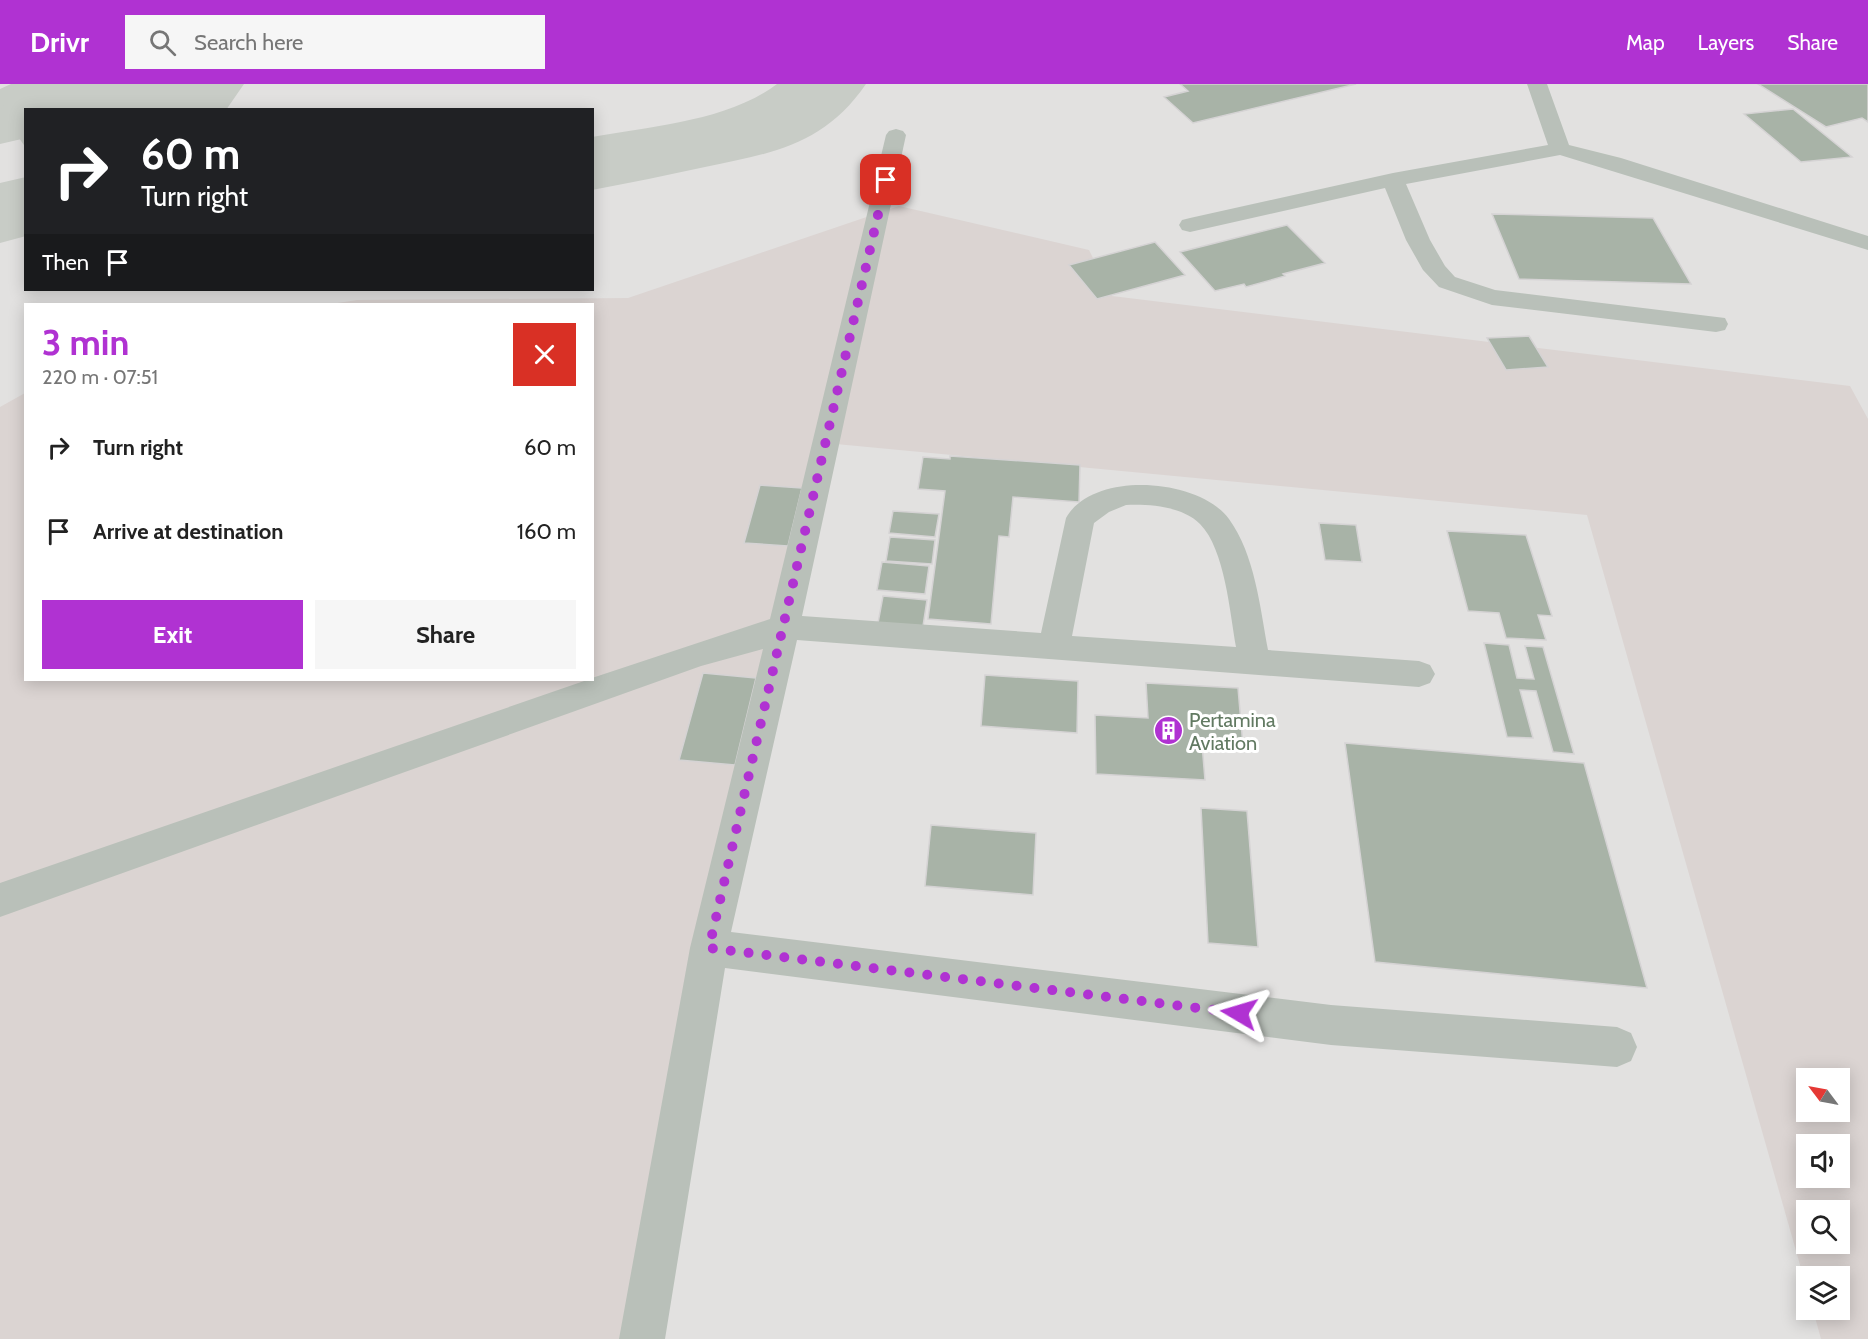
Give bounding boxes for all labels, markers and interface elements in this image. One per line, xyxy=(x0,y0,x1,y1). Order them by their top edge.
search box xyxy=(125,15,545,69)
text: Drivr xyxy=(30,25,89,59)
icon: search xyxy=(146,26,179,59)
text: Search here xyxy=(194,29,303,56)
text: Map xyxy=(1626,30,1665,55)
text: Layers xyxy=(1698,30,1754,55)
text: Share xyxy=(1787,30,1838,55)
text: 60 m xyxy=(141,128,240,180)
icon: right xyxy=(42,132,120,210)
pin xyxy=(860,154,911,205)
icon: arrive xyxy=(869,163,902,196)
text: Turn right xyxy=(141,180,248,213)
icon: arrive xyxy=(101,246,134,279)
text: Then xyxy=(42,249,89,276)
text: 3 min xyxy=(42,320,129,364)
button: close xyxy=(513,323,576,386)
text: 220 m · 07:51 xyxy=(42,365,158,389)
icon: right xyxy=(42,431,75,464)
text: Turn right xyxy=(93,434,183,461)
text: 60 m xyxy=(524,434,576,461)
icon: arrive xyxy=(42,515,75,548)
text: Arrive at destination xyxy=(93,518,283,545)
text: 160 m xyxy=(517,518,576,545)
button: Exit xyxy=(42,600,303,669)
button: Share xyxy=(315,600,576,669)
place label: Pertamina Aviation xyxy=(1189,708,1276,755)
building icon: Pertamina Aviation xyxy=(1152,715,1184,747)
position arrow xyxy=(1207,981,1271,1045)
north arrow xyxy=(1796,1068,1850,1122)
map controls xyxy=(1796,1068,1850,1320)
button: sound xyxy=(1796,1134,1850,1188)
button: search xyxy=(1796,1200,1850,1254)
button: layers xyxy=(1796,1266,1850,1320)

